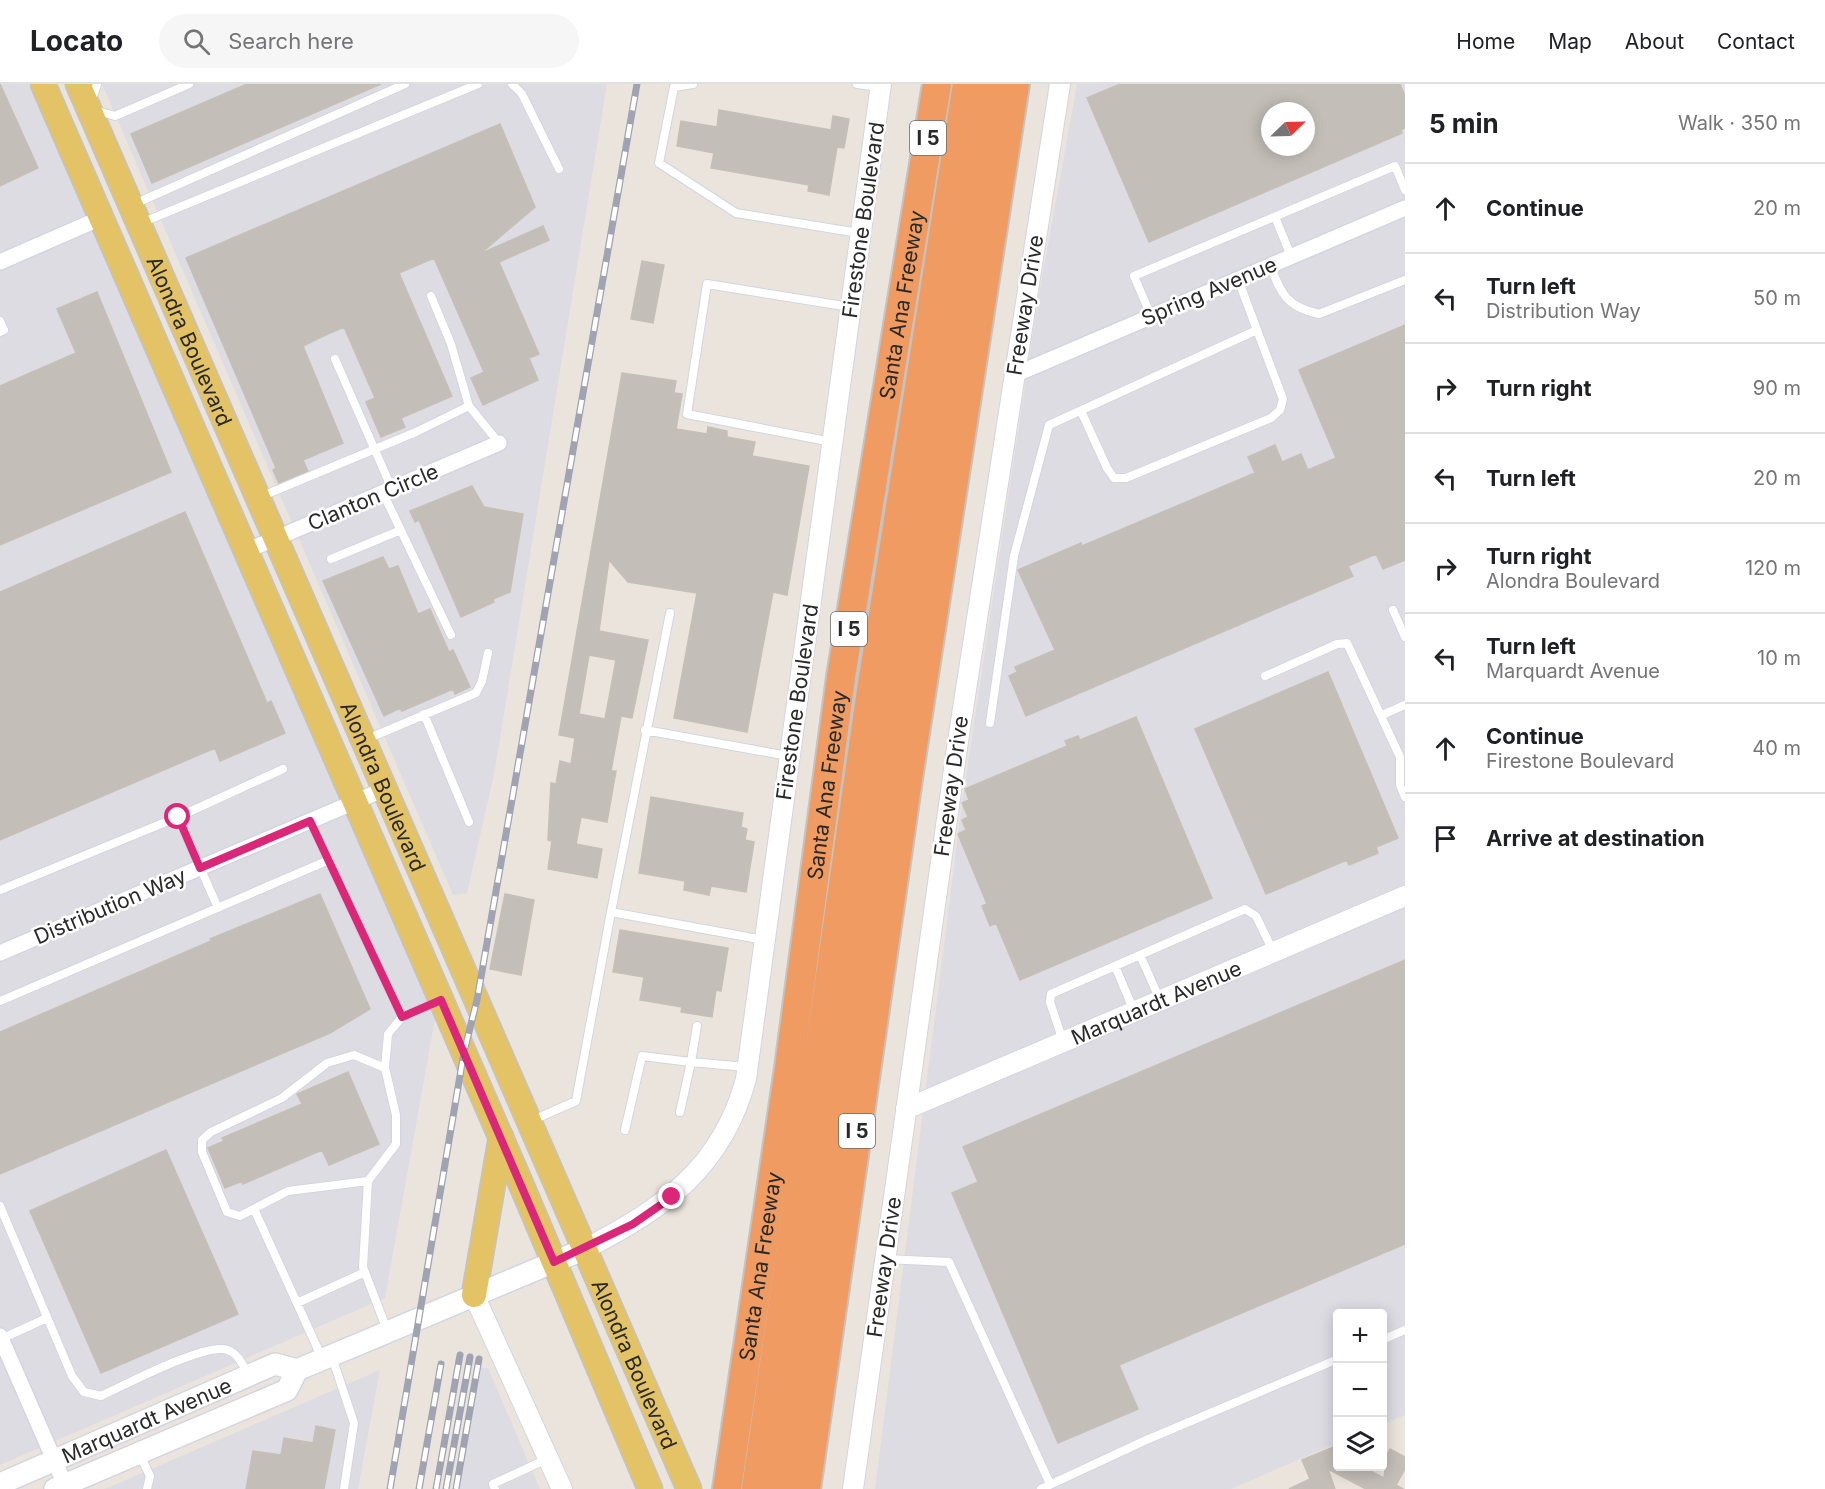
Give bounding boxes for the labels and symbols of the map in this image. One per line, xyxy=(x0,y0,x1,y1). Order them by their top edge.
north arrow xyxy=(1261,102,1315,156)
street label: Firestone Boulevard xyxy=(837,120,889,320)
road number: I 5 xyxy=(910,121,946,155)
street label: Santa Ana Freeway xyxy=(874,208,929,401)
street label: Freeway Drive xyxy=(1002,233,1048,377)
street label: Spring Avenue xyxy=(1138,251,1280,331)
street label: Alondra Boulevard xyxy=(142,252,238,430)
street label: Clanton Circle xyxy=(304,458,442,536)
street label: Firestone Boulevard xyxy=(771,602,823,802)
road number: I 5 xyxy=(831,612,867,646)
street label: Santa Ana Freeway xyxy=(802,689,852,881)
street label: Alondra Boulevard xyxy=(336,698,431,875)
street label: Freeway Drive xyxy=(929,714,973,858)
route start xyxy=(164,803,190,829)
street label: Distribution Way xyxy=(30,863,190,949)
street label: Marquardt Avenue xyxy=(1067,955,1245,1050)
road number: I 5 xyxy=(839,1114,875,1148)
street label: Santa Ana Freeway xyxy=(734,1170,786,1363)
route end xyxy=(658,1183,684,1209)
street label: Freeway Drive xyxy=(862,1195,906,1339)
street label: Alondra Boulevard xyxy=(587,1275,683,1453)
street label: Marquardt Avenue xyxy=(58,1372,235,1468)

